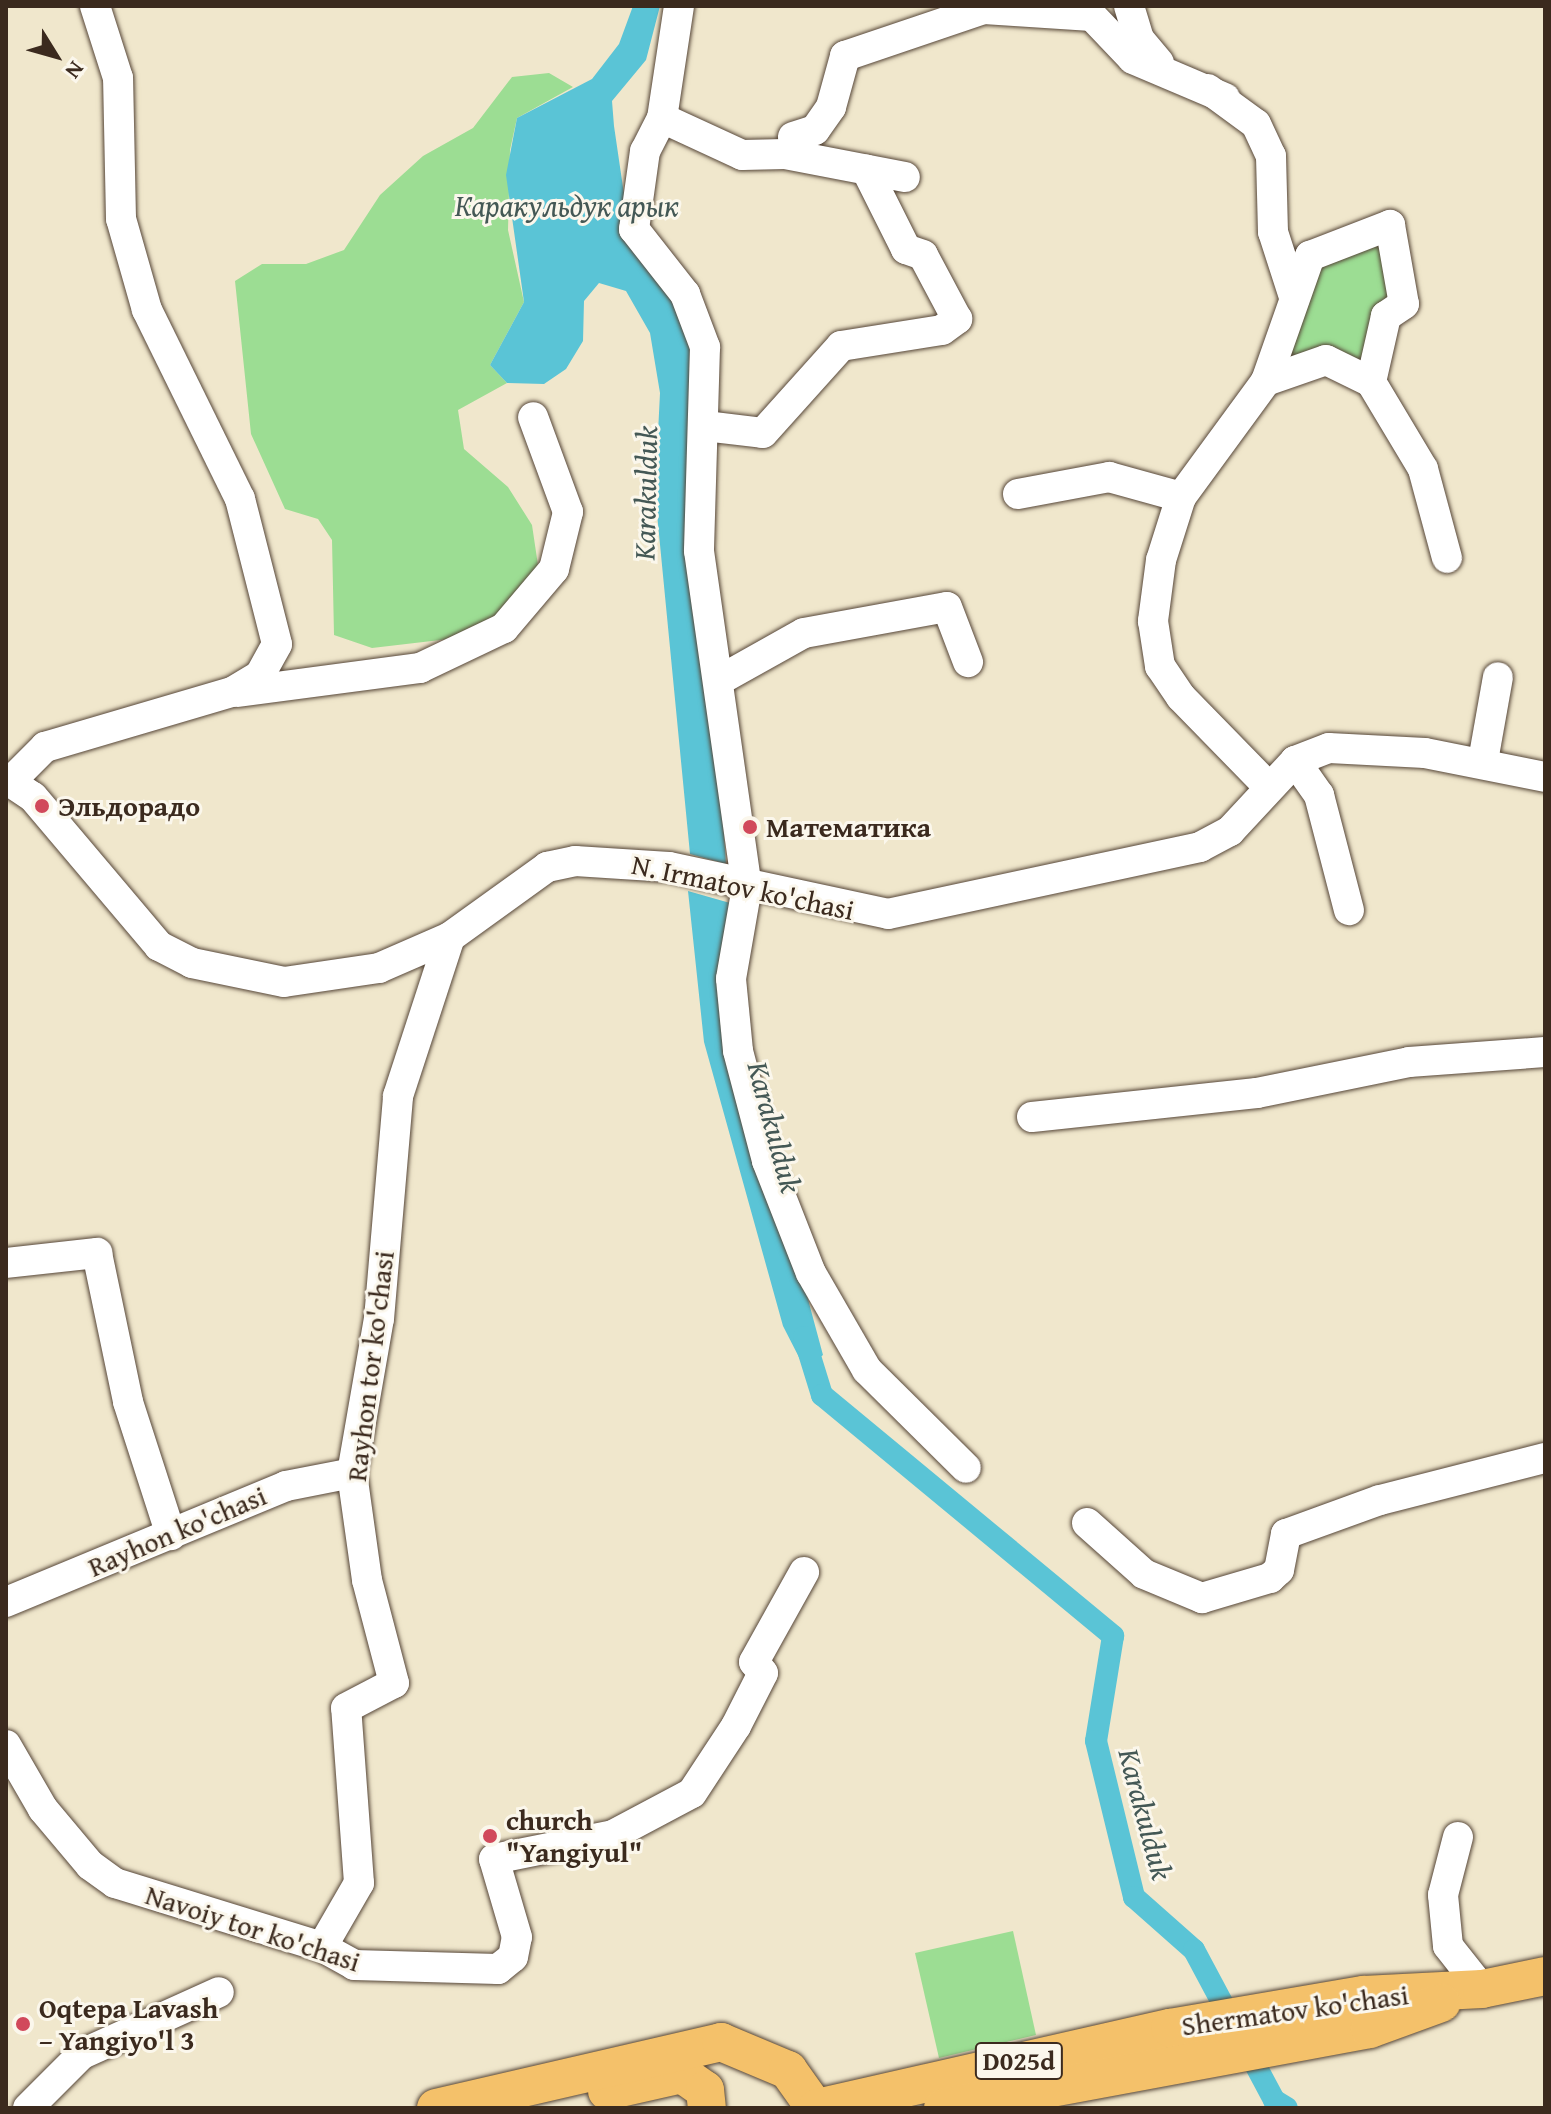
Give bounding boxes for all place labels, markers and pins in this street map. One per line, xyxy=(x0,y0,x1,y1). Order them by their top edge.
place label: Эльдорадо xyxy=(58,789,200,823)
marker: Эльдорадо xyxy=(33,797,51,815)
place label: Математика xyxy=(766,810,931,844)
marker: Математика xyxy=(741,818,759,836)
place label: church "Yangiyul" xyxy=(506,1803,642,1869)
marker: church "Yangiyul" xyxy=(481,1827,499,1845)
place label: Oqtepa Lavash – Yangiyo'l 3 xyxy=(39,1991,218,2057)
marker: Oqtepa Lavash – Yangiyo'l 3 xyxy=(14,2015,32,2033)

